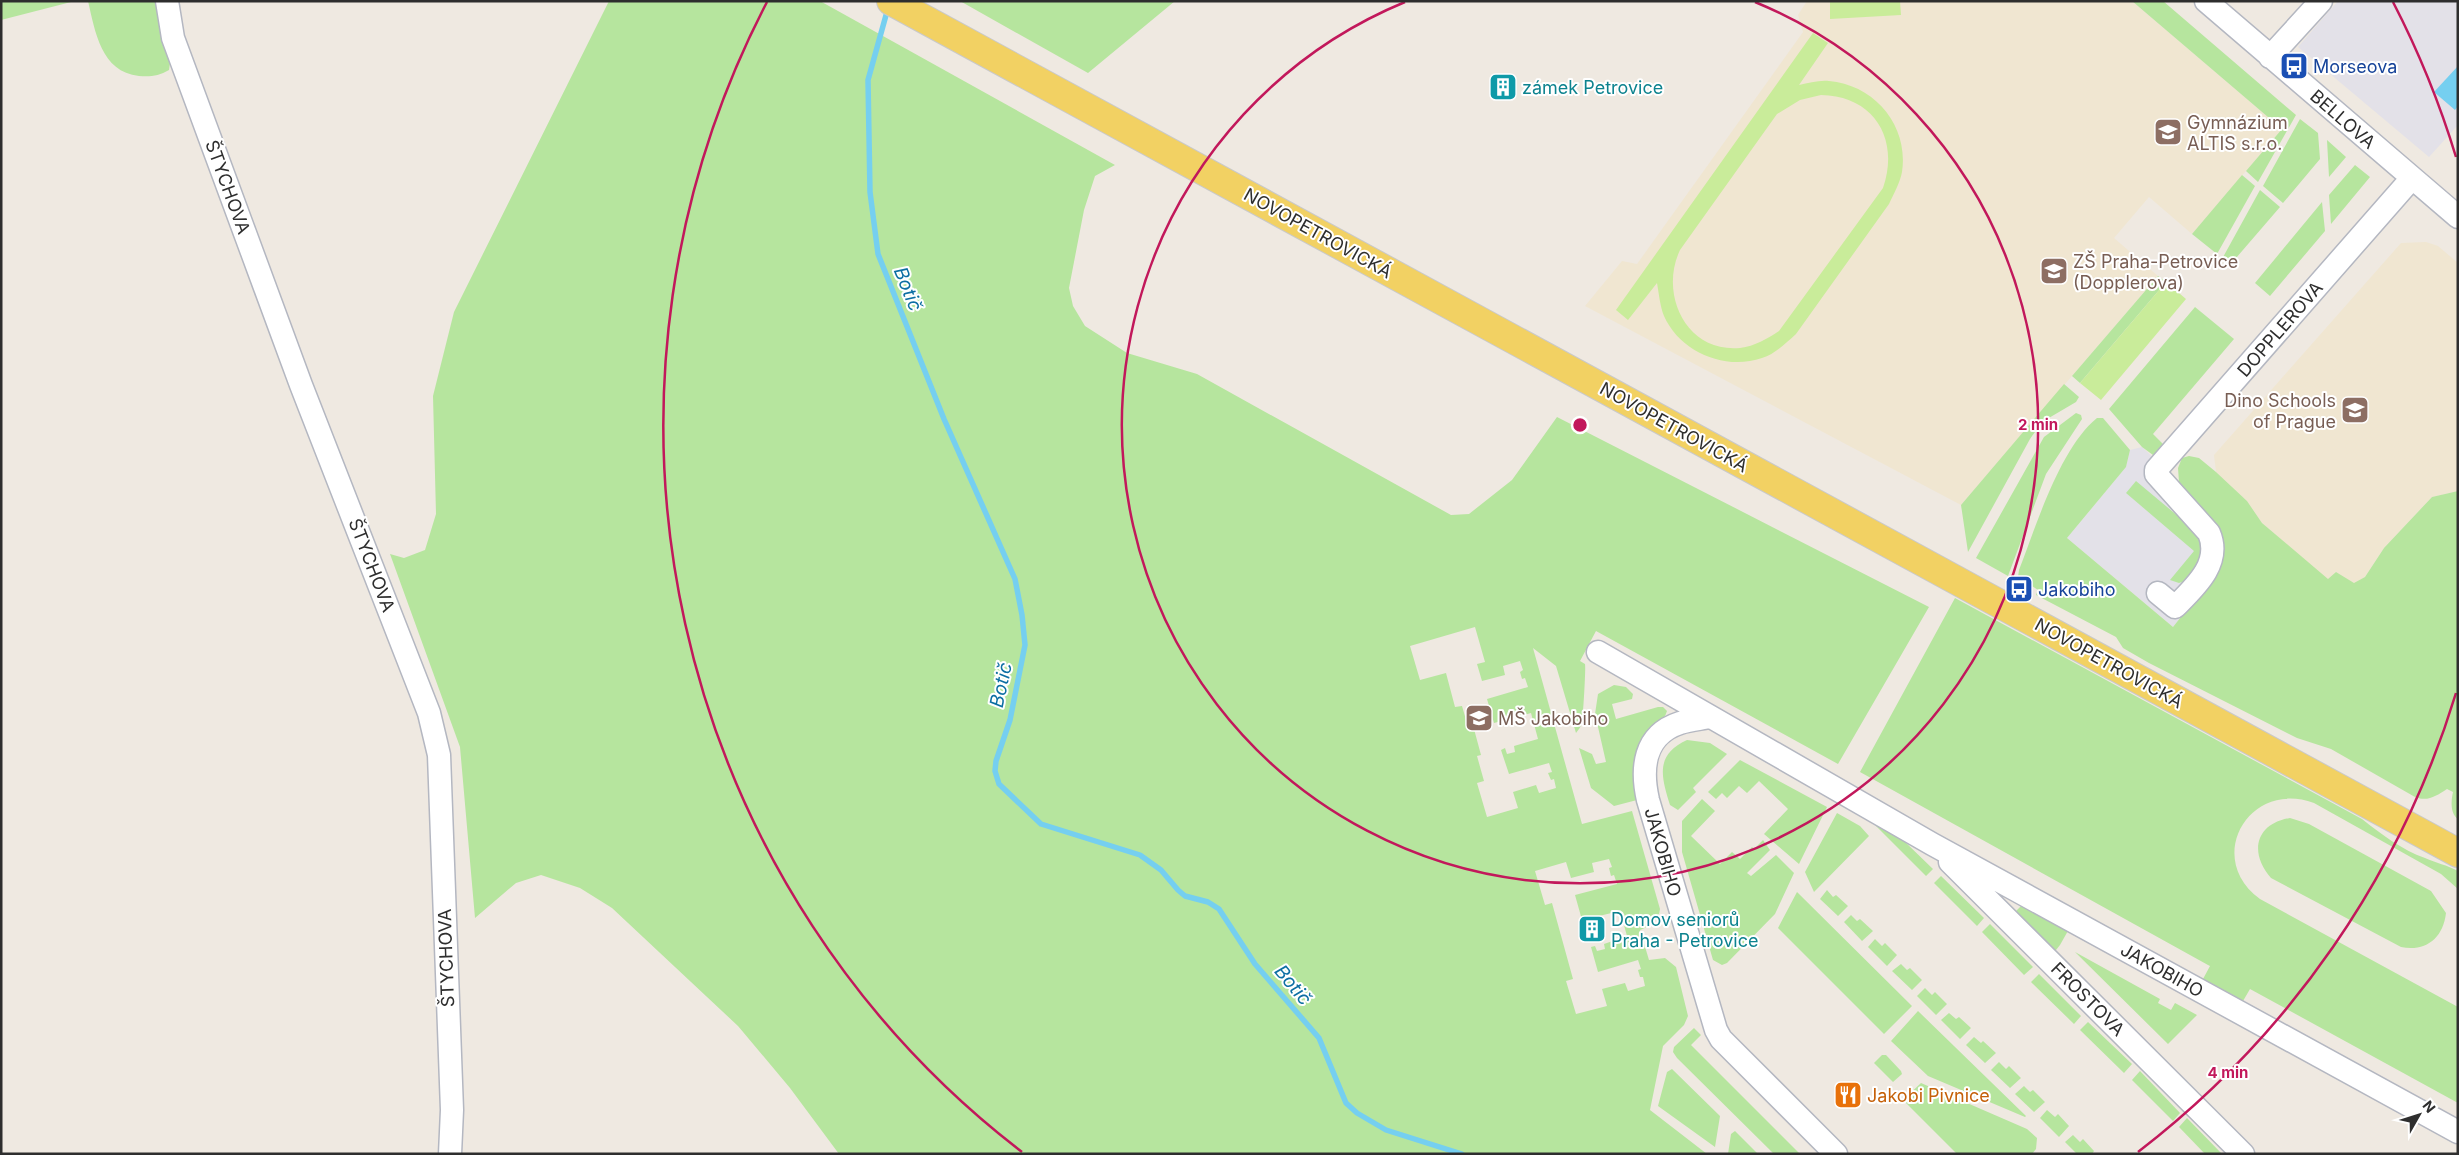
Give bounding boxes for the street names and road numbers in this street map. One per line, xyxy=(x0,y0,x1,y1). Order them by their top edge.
street label: BELLOVA xyxy=(2306,85,2380,153)
street label: ŠTYCHOVA xyxy=(201,137,256,237)
street label: NOVOPETROVICKÁ xyxy=(1240,183,1396,282)
street label: DOPPLEROVA xyxy=(2233,277,2327,381)
street label: NOVOPETROVICKÁ xyxy=(1596,377,1752,476)
street label: ŠTYCHOVA xyxy=(345,515,400,615)
street label: NOVOPETROVICKÁ xyxy=(2031,613,2187,712)
street label: JAKOBIHO xyxy=(1640,805,1686,899)
street label: ŠTYCHOVA xyxy=(433,908,458,1008)
street label: JAKOBIHO xyxy=(2117,939,2207,1001)
street label: FROSTOVA xyxy=(2047,958,2129,1040)

